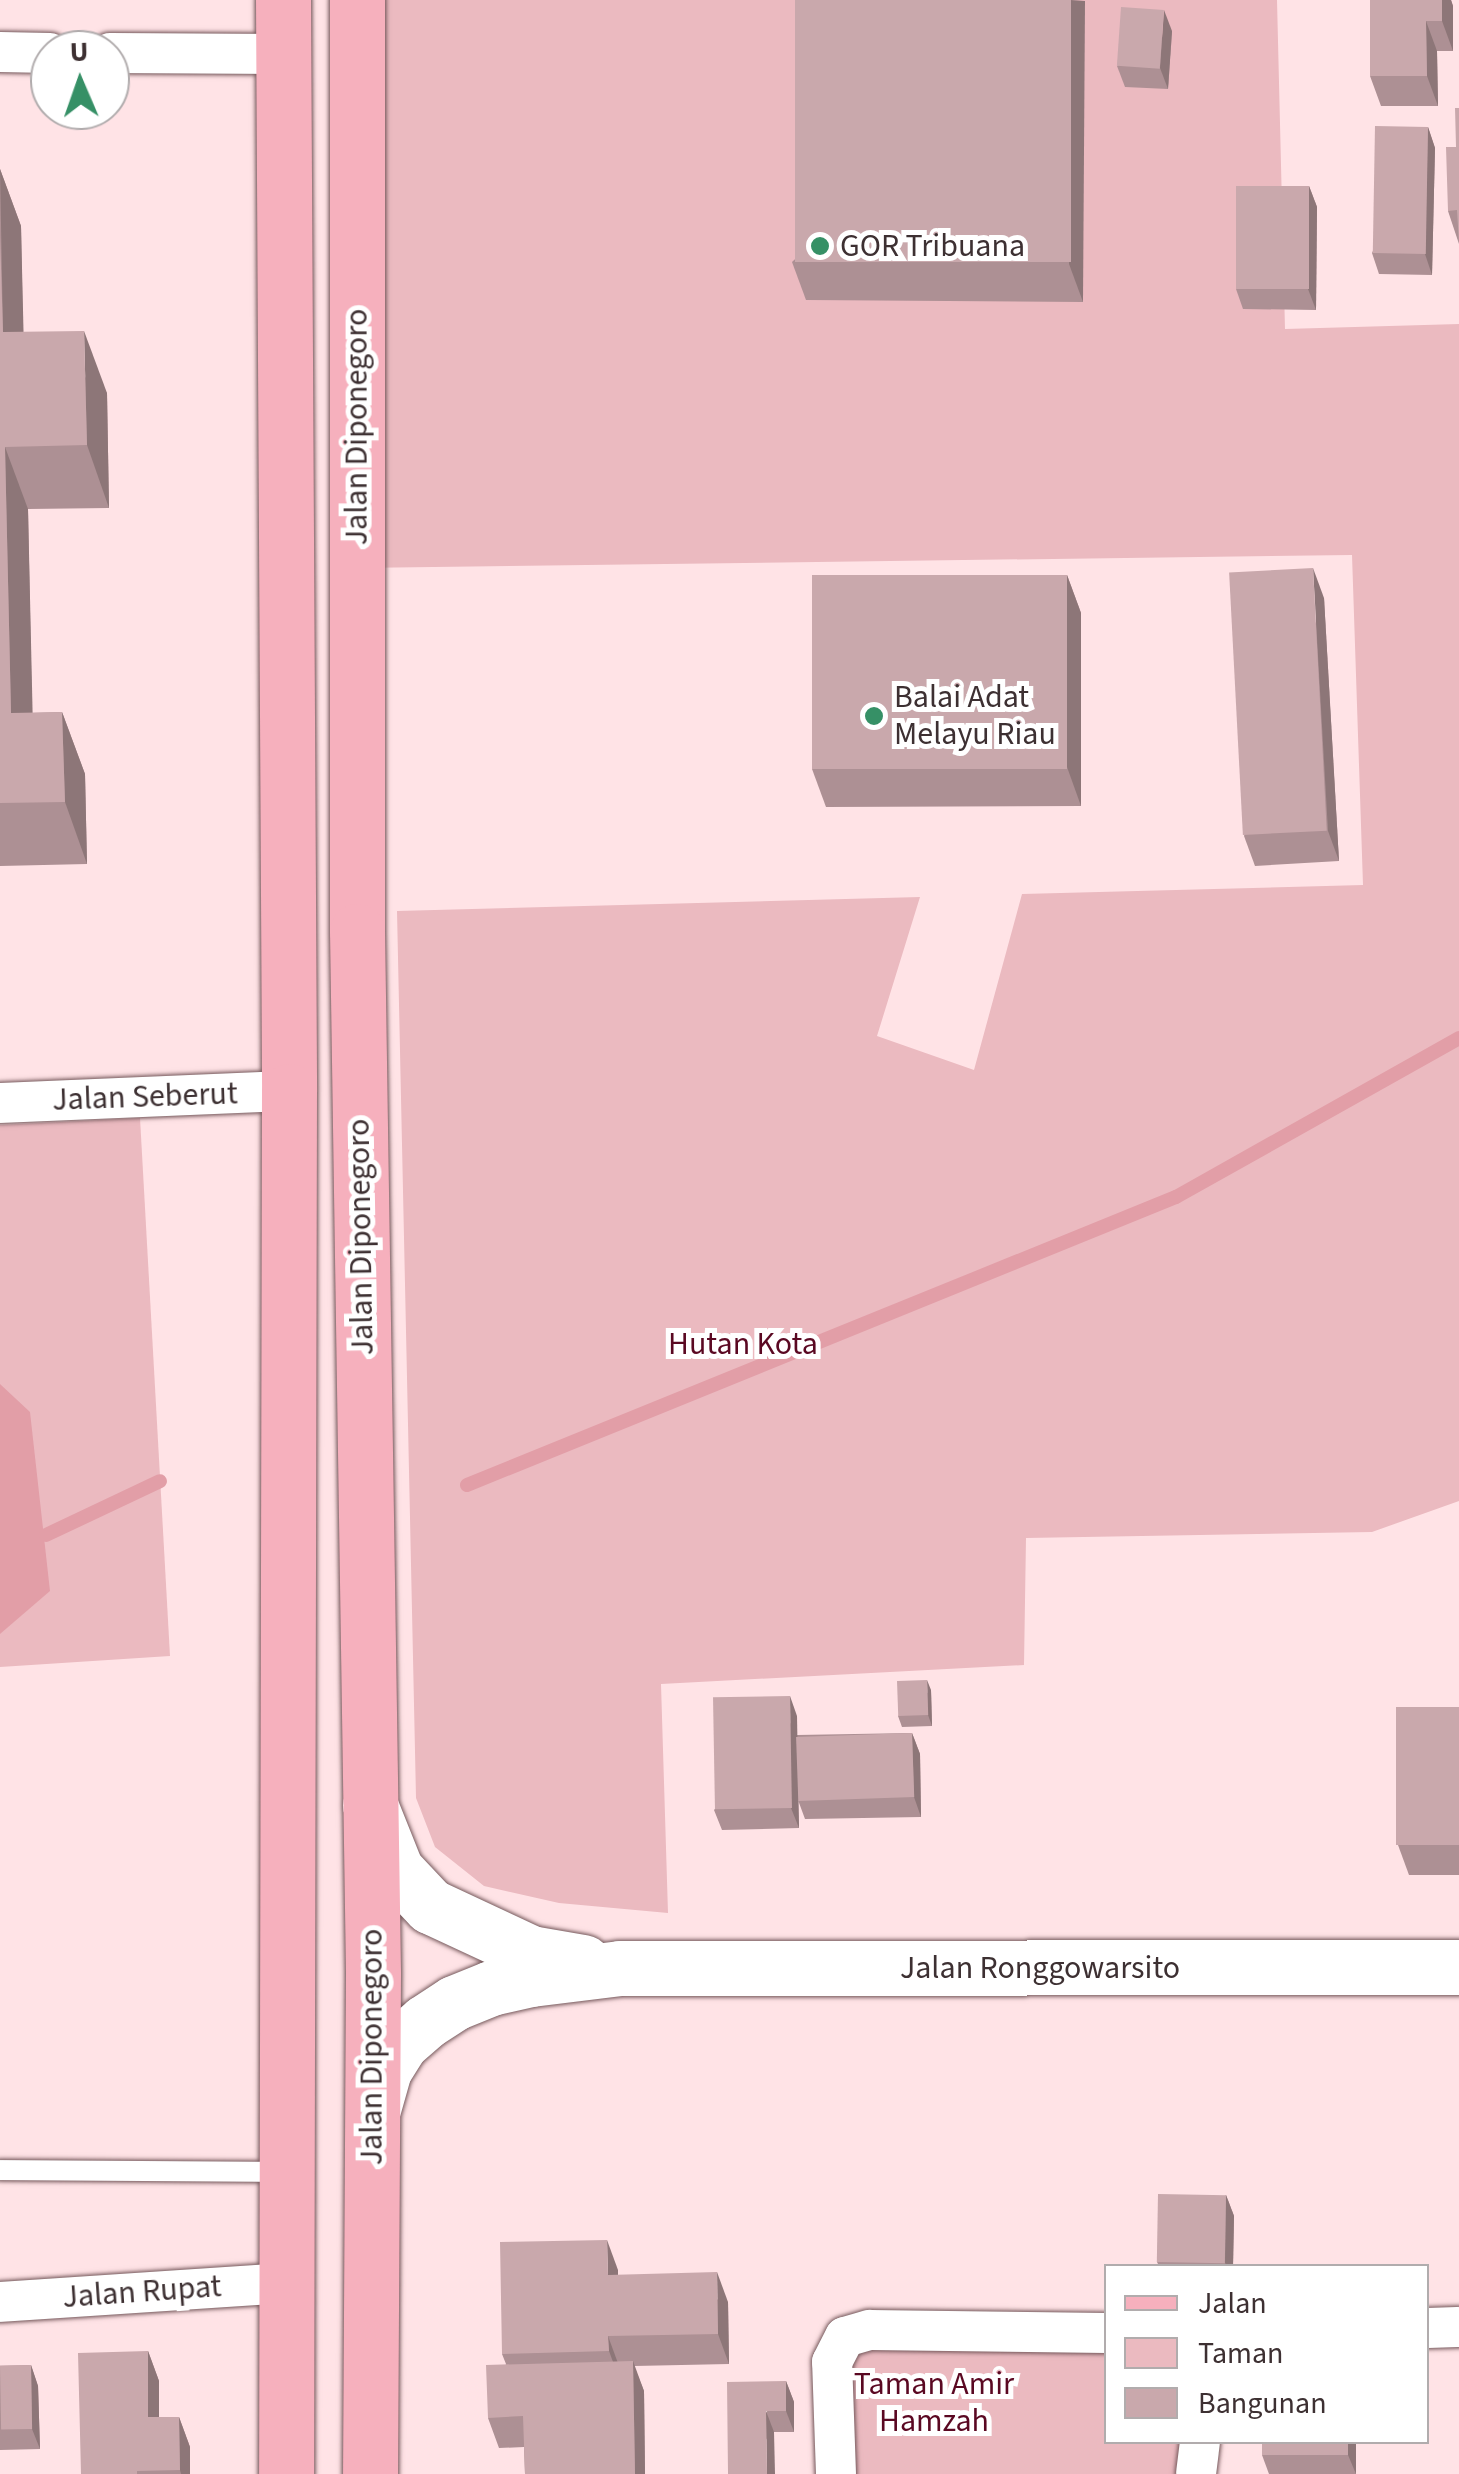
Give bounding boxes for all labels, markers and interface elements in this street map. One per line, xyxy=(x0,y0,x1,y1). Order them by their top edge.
north arrow xyxy=(30,30,130,130)
text: U xyxy=(69,32,89,72)
place label: GOR Tribuana xyxy=(840,227,1025,265)
marker: GOR Tribuana xyxy=(809,235,831,257)
street label: Jalan Diponegoro xyxy=(338,309,376,545)
place label: Balai Adat Melayu Riau xyxy=(894,679,1056,754)
marker: Balai Adat Melayu Riau xyxy=(863,705,885,727)
street label: Jalan Seberut xyxy=(52,1075,238,1119)
street label: Jalan Diponegoro xyxy=(340,1118,382,1356)
park label: Hutan Kota xyxy=(668,1325,818,1363)
street label: Jalan Diponegoro xyxy=(353,1929,391,2165)
street label: Jalan Ronggowarsito xyxy=(900,1949,1180,1987)
legend xyxy=(1104,2264,1429,2444)
street label: Jalan Rupat xyxy=(61,2267,223,2317)
text: Jalan xyxy=(1198,2282,1267,2325)
text: Taman xyxy=(1198,2332,1283,2375)
park label: Taman Amir Hamzah xyxy=(854,2366,1014,2441)
text: Bangunan xyxy=(1198,2382,1327,2425)

